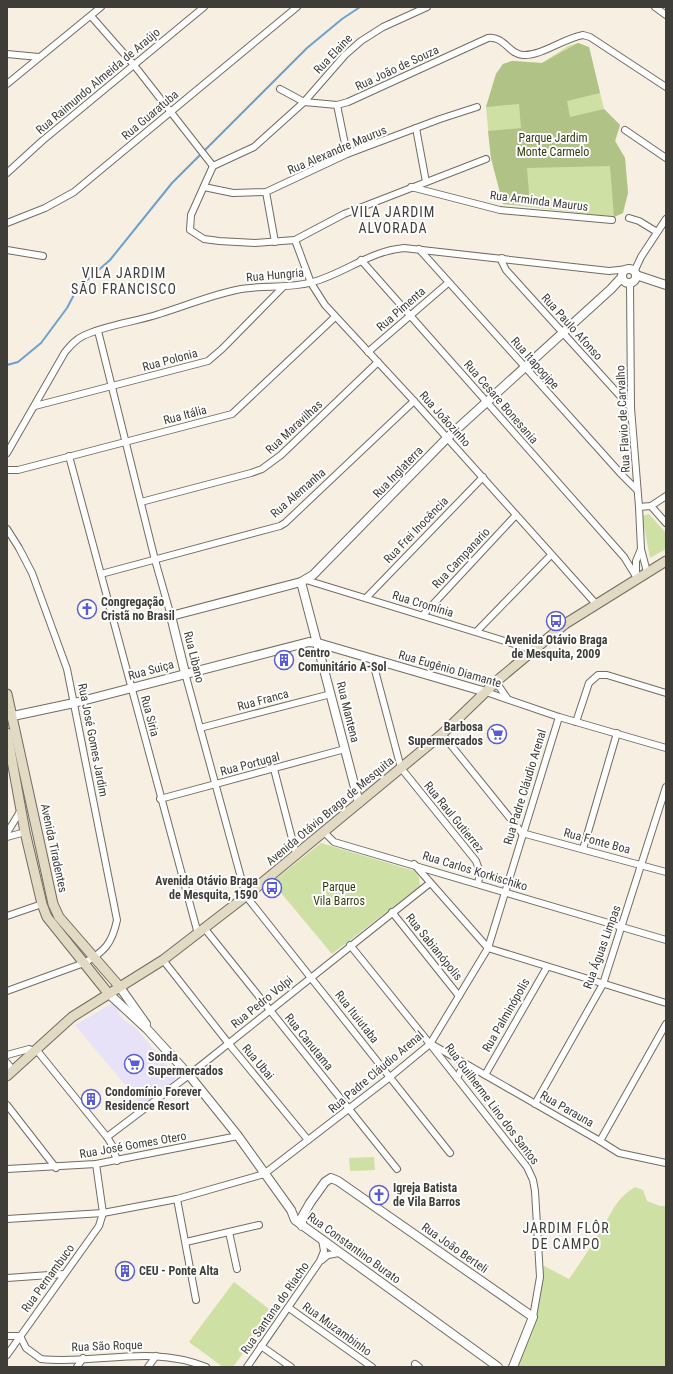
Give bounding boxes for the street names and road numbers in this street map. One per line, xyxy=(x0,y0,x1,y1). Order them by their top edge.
street label: Rua Raimundo Almeida de Araújo xyxy=(33,25,163,137)
street label: Rua Elaine xyxy=(311,31,355,77)
street label: Rua João de Souza xyxy=(353,42,441,93)
street label: Rua Guaratuba xyxy=(119,87,181,143)
street label: Rua Alexandre Maurus xyxy=(285,123,389,177)
street label: Rua Arminda Maurus xyxy=(489,188,589,214)
street label: Rua Hungria xyxy=(246,265,305,284)
street label: Rua Pimenta xyxy=(374,284,428,334)
street label: Rua Paulo Afonso xyxy=(539,291,605,363)
street label: Rua Itapogipe xyxy=(508,334,562,392)
street label: Rua Polonia xyxy=(141,346,199,374)
street label: Rua Cesare Bonesania xyxy=(461,357,541,447)
street label: Rua Flavio de Carvalho xyxy=(613,365,633,473)
street label: Rua Joãozinho xyxy=(416,388,474,450)
street label: Rua Maravilhas xyxy=(263,397,325,457)
street label: Rua Itália xyxy=(162,402,208,427)
street label: Rua Inglaterra xyxy=(370,443,426,501)
street label: Rua Alemanha xyxy=(268,465,328,521)
street label: Rua Frei Inocência xyxy=(381,494,451,566)
street label: Rua Campanario xyxy=(429,525,493,591)
street label: Rua Cromínia xyxy=(391,588,456,620)
street label: Rua Libano xyxy=(181,630,207,684)
street label: Rua Eugênio Diamante xyxy=(397,648,503,690)
street label: Rua Suiça xyxy=(127,657,176,683)
street label: Rua Mantena xyxy=(334,680,362,744)
street label: Rua José Gomes Jardim xyxy=(75,682,111,798)
street label: Rua Franca xyxy=(236,686,290,714)
street label: Rua Siria xyxy=(138,694,162,738)
street label: Rua Padre Cláudio Arenal xyxy=(501,728,549,846)
street label: Rua Portugal xyxy=(219,749,281,779)
street label: Avenida Otávio Braga de Mesquita xyxy=(263,753,397,868)
street label: Rua Raul Gutierrez xyxy=(421,779,487,855)
street label: Avenida Tiradentes xyxy=(38,802,70,894)
street label: Rua Fonte Boa xyxy=(562,825,632,857)
street label: Rua Carlos Korkischiko xyxy=(421,848,529,894)
street label: Rua Águas Limpas xyxy=(579,903,624,991)
street label: Rua Sabianópolis xyxy=(403,911,465,983)
street label: Rua Pedro Volpi xyxy=(228,973,296,1031)
street label: Rua Palminópolis xyxy=(479,976,533,1054)
street label: Rua Ituiutaba xyxy=(332,988,382,1046)
street label: Rua Canutama xyxy=(282,1011,336,1073)
street label: Rua Padre Cláudio Arenal xyxy=(326,1028,426,1116)
street label: Rua Ubai xyxy=(239,1041,277,1083)
street label: Rua Guilherme Lino dos Santos xyxy=(442,1041,542,1167)
street label: Rua Parauna xyxy=(538,1088,596,1130)
street label: Rua José Gomes Otero xyxy=(78,1129,188,1161)
street label: Rua Constantino Burato xyxy=(305,1209,403,1287)
street label: Rua João Berteli xyxy=(419,1220,491,1276)
street label: Rua Pernambuco xyxy=(19,1241,77,1315)
street label: Rua Santana do Riacho xyxy=(238,1259,312,1357)
street label: Rua Muzambinho xyxy=(300,1299,374,1359)
street label: Rua São Roque xyxy=(71,1338,143,1354)

